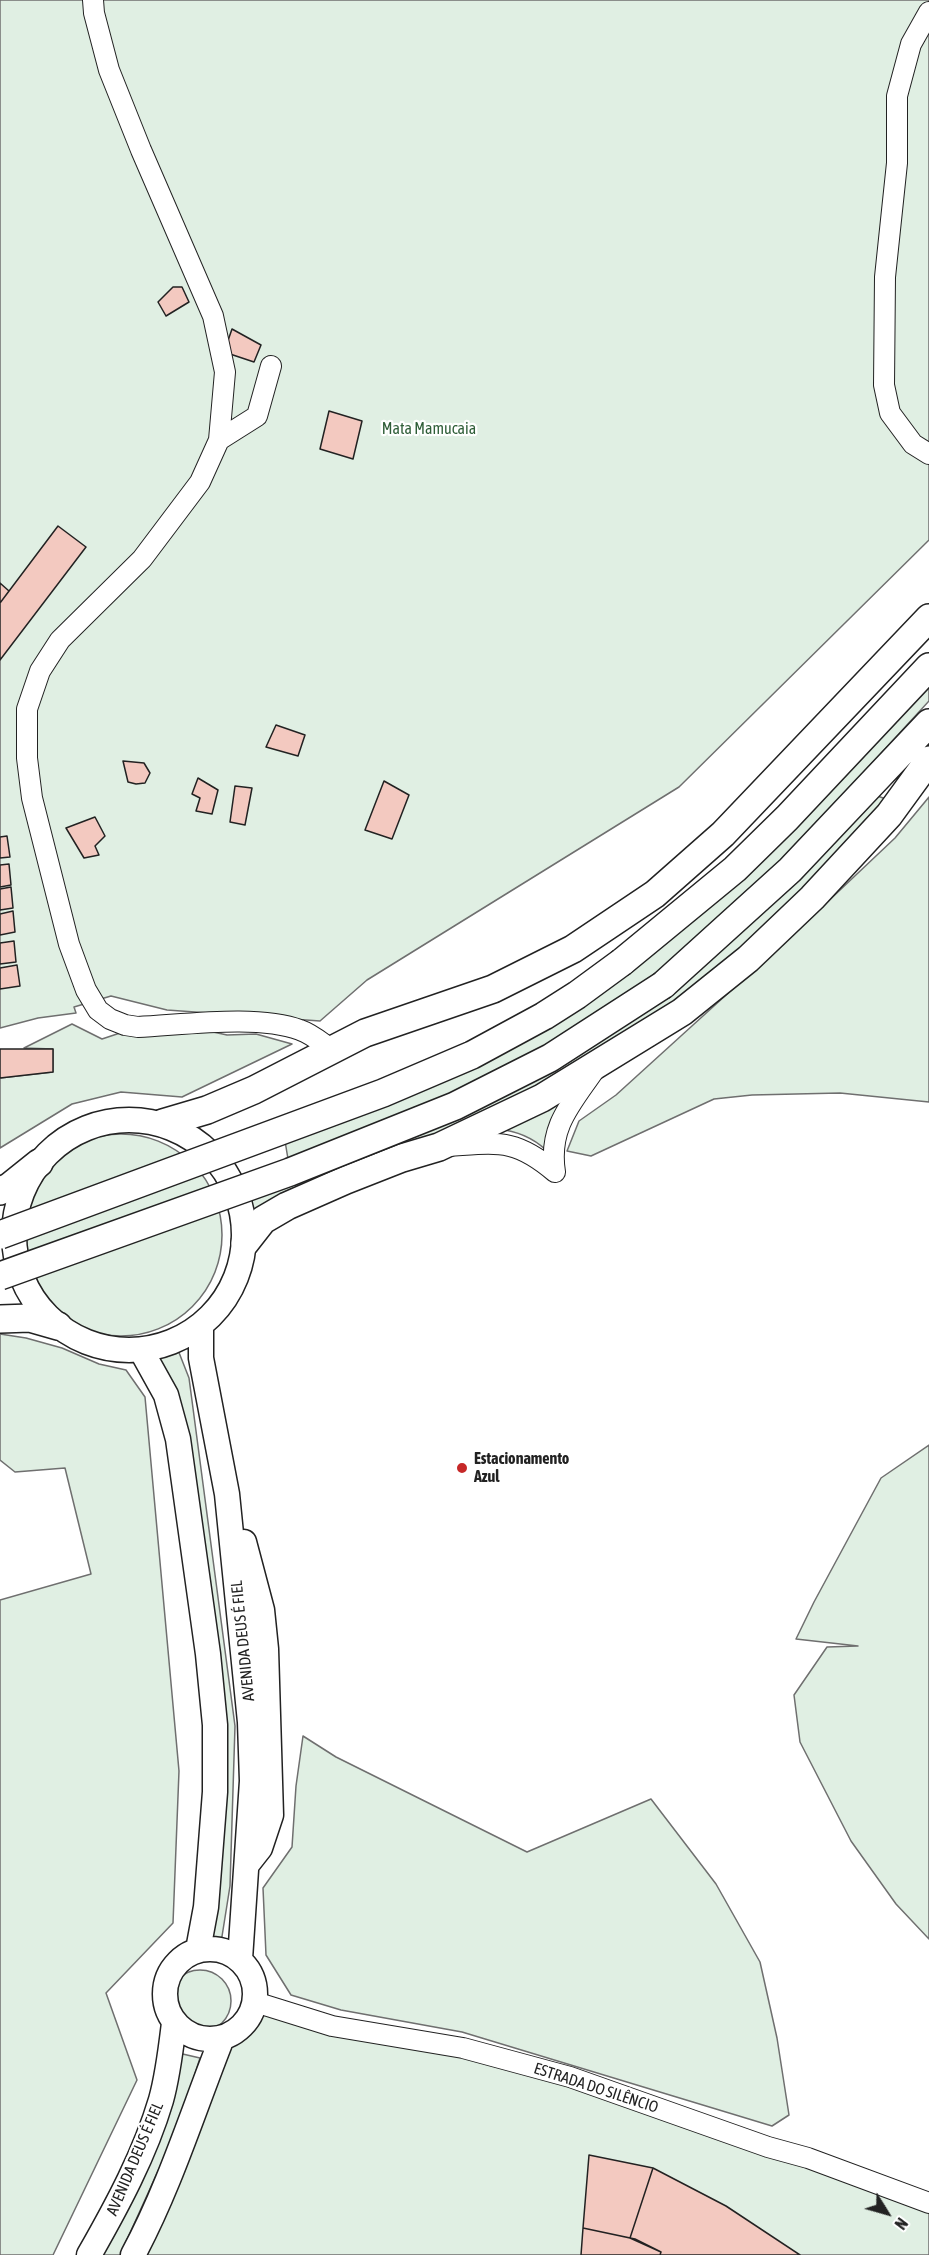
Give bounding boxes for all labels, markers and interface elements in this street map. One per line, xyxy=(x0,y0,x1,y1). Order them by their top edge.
park label: Mata Mamucaia xyxy=(382,419,476,439)
place label: Estacionamento Azul xyxy=(474,1449,569,1487)
marker: Estacionamento Azul xyxy=(455,1461,469,1475)
street label: AVENIDA DEUS É FIEL xyxy=(227,1580,259,1702)
street label: ESTRADA DO SILÊNCIO xyxy=(531,2059,661,2117)
street label: AVENIDA DEUS É FIEL xyxy=(102,2099,168,2219)
north arrow xyxy=(857,2183,917,2243)
text: N xyxy=(891,2215,911,2233)

